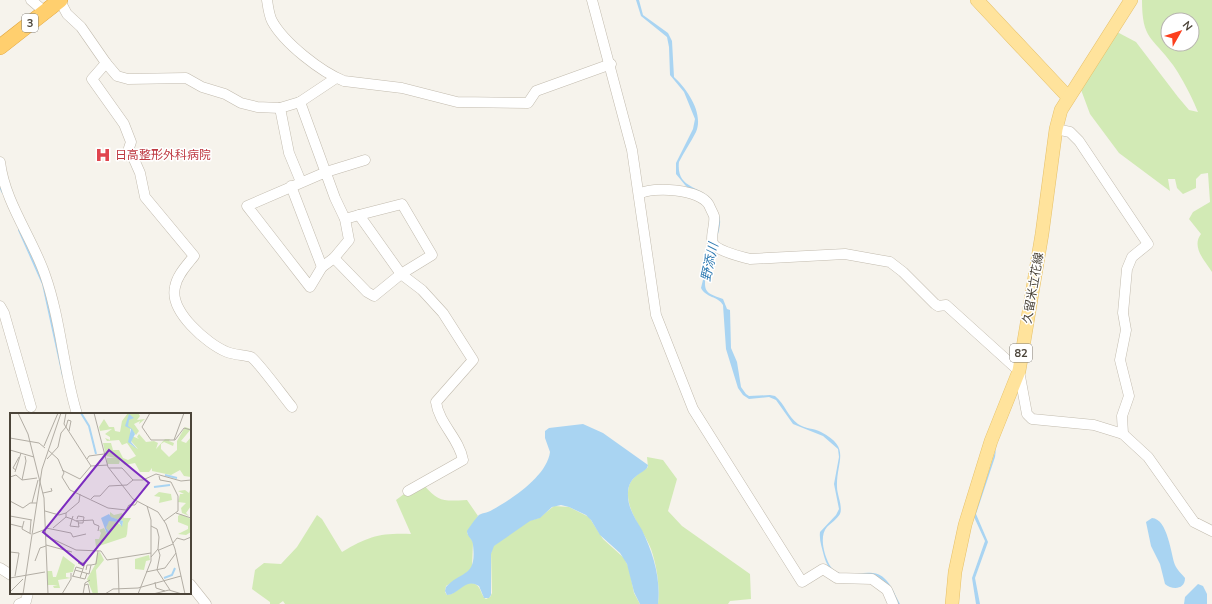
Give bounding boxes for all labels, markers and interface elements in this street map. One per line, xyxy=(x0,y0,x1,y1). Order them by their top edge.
north arrow xyxy=(1160,12,1200,52)
road number: 3 xyxy=(22,14,38,32)
text: N xyxy=(1180,18,1196,33)
hospital icon: 日高整形外科病院 xyxy=(94,146,112,164)
place label: 日高整形外科病院 xyxy=(115,147,211,162)
water label: 野添川 xyxy=(697,239,721,283)
street label: 久留米立花線 xyxy=(1019,251,1046,325)
road number: 82 xyxy=(1010,344,1032,362)
inset map xyxy=(10,413,191,594)

